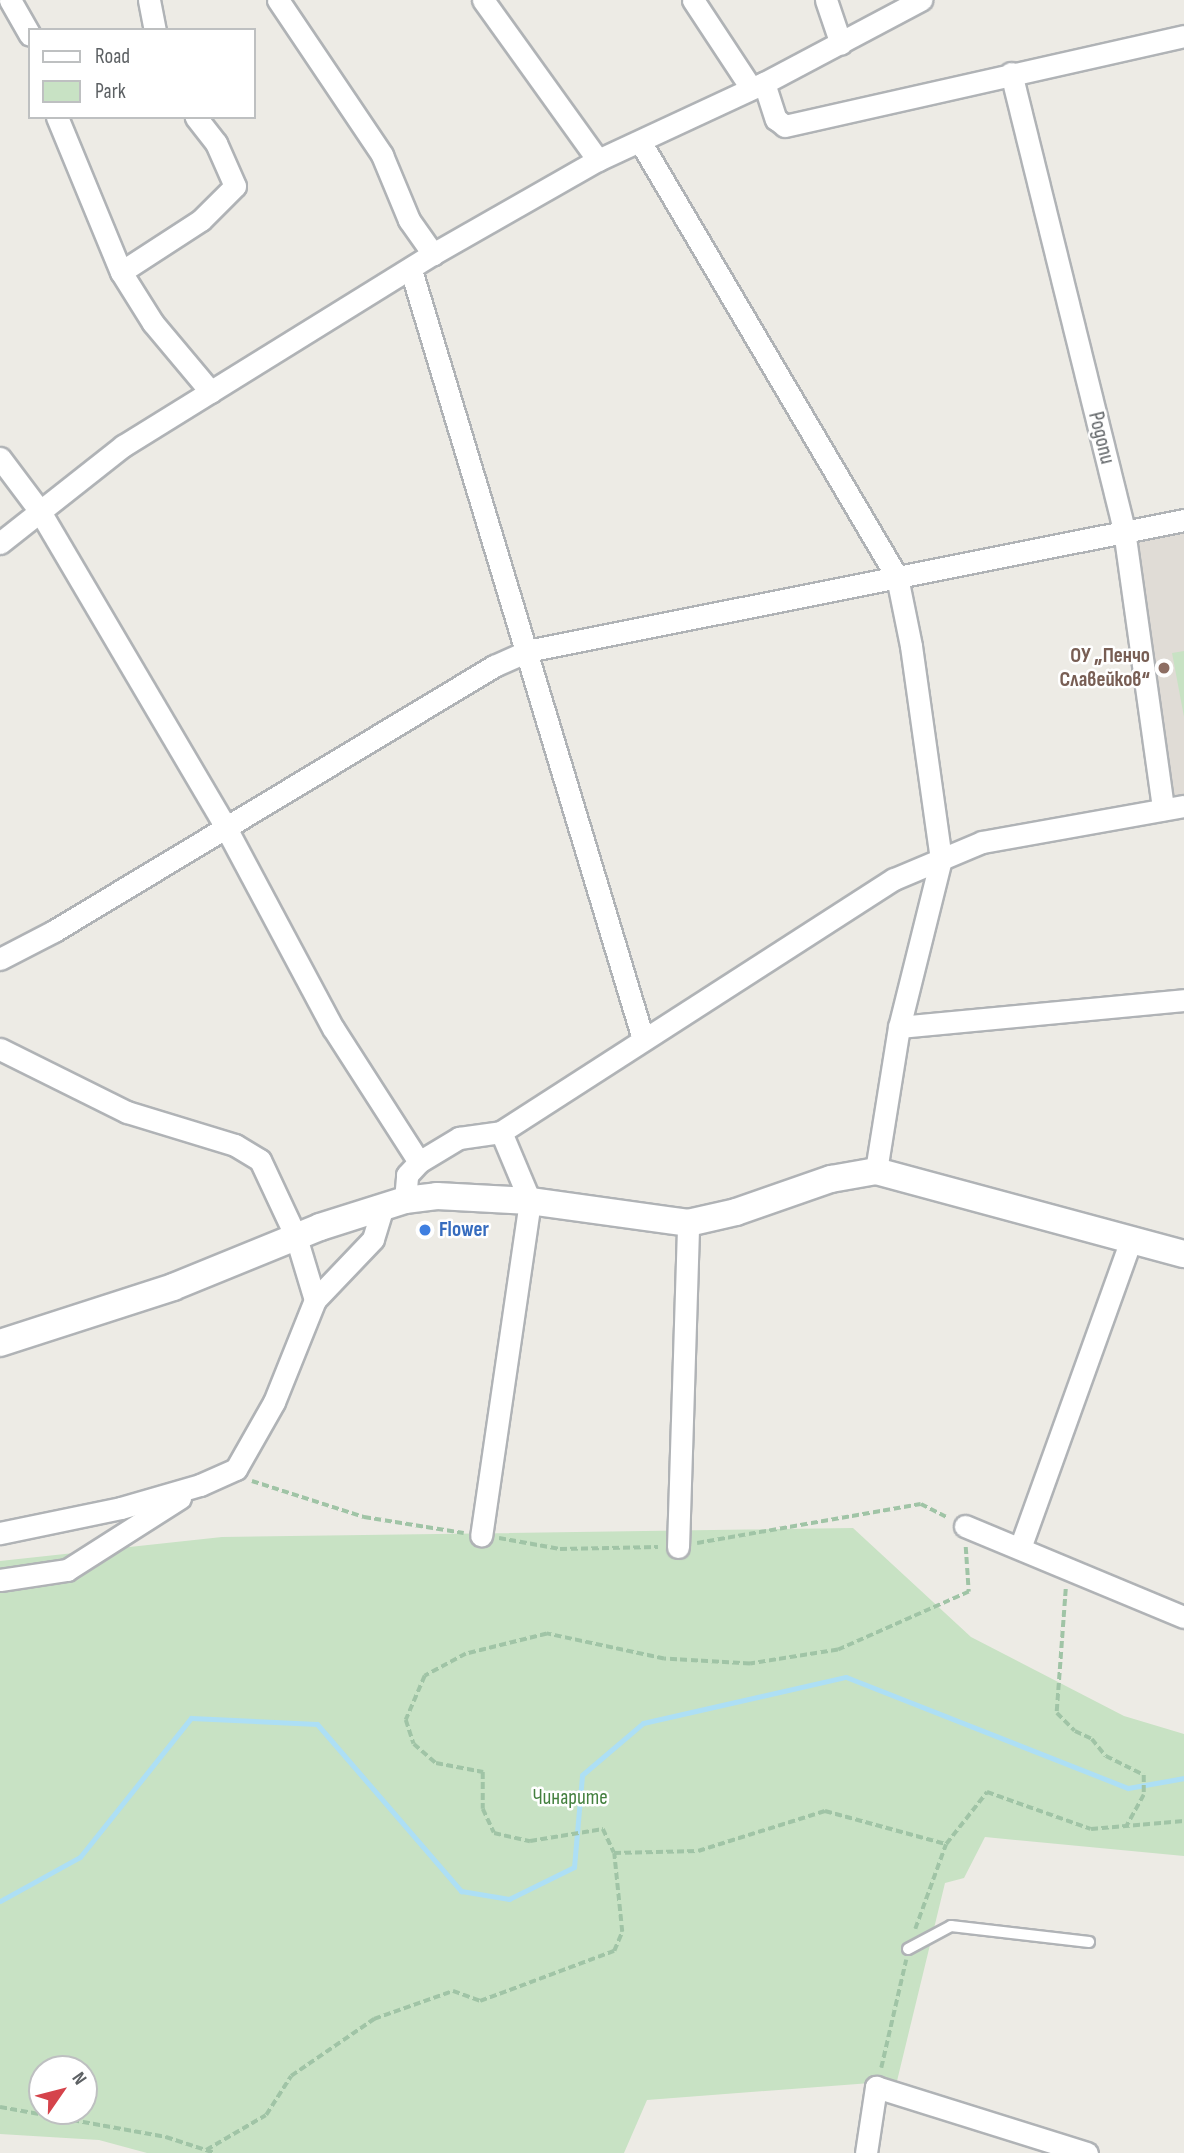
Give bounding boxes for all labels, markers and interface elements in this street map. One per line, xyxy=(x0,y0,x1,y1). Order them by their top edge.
legend xyxy=(28,28,256,119)
text: Road xyxy=(95,44,130,69)
text: Park xyxy=(95,79,126,104)
street label: Родопи xyxy=(1082,409,1120,467)
place label: ОУ „Пенчо Славейков“ xyxy=(1059,643,1150,693)
marker: ОУ „Пенчо Славейков“ xyxy=(1156,660,1172,676)
place label: Flower xyxy=(439,1217,489,1243)
marker: Flower xyxy=(417,1222,433,1238)
park label: Чинарите xyxy=(532,1785,608,1811)
north arrow xyxy=(28,2055,98,2125)
text: N xyxy=(67,2068,91,2090)

